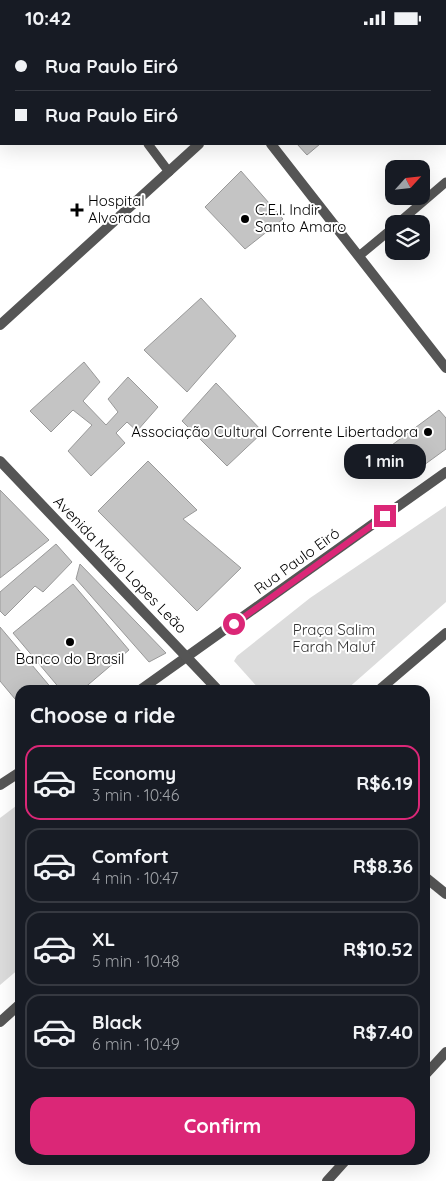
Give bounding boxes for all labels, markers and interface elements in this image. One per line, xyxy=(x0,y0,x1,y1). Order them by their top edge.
text: 10:42 xyxy=(25,6,71,30)
text: Rua Paulo Eiró xyxy=(45,54,178,78)
text: Rua Paulo Eiró xyxy=(45,103,178,127)
north arrow xyxy=(385,160,430,205)
map controls xyxy=(385,160,430,260)
place label: Hospital Alvorada xyxy=(88,191,151,227)
place label: C.E.I. Indir Santo Amaro xyxy=(255,200,346,236)
marker: Hospital Alvorada xyxy=(70,203,84,217)
marker: C.E.I. Indir Santo Amaro xyxy=(239,213,251,225)
button: layers xyxy=(385,215,430,260)
place label: Associação Cultural Corrente Libertadora xyxy=(131,422,418,441)
marker: Associação Cultural Corrente Libertadora xyxy=(422,426,434,438)
callout: 1 min xyxy=(344,443,426,479)
text: 1 min xyxy=(366,451,404,471)
street label: Avenida Mário Lopes Leão xyxy=(50,492,191,637)
route end xyxy=(374,505,396,527)
street label: Rua Paulo Eiró xyxy=(250,523,343,598)
route start xyxy=(223,613,245,635)
park label: Praça Salim Farah Maluf xyxy=(292,620,376,656)
marker: Banco do Brasil xyxy=(64,636,76,648)
place label: Banco do Brasil xyxy=(16,649,124,668)
text: Choose a ride xyxy=(30,701,175,729)
icon: car xyxy=(32,760,77,805)
text: Economy xyxy=(92,761,176,785)
text: R$6.19 xyxy=(356,771,413,795)
text: 3 min · 10:46 xyxy=(92,785,179,805)
icon: car xyxy=(32,843,77,888)
text: Comfort xyxy=(92,844,169,868)
text: R$8.36 xyxy=(353,854,413,878)
text: 4 min · 10:47 xyxy=(92,868,179,888)
icon: car xyxy=(32,926,77,971)
text: XL xyxy=(92,927,115,951)
text: R$10.52 xyxy=(343,937,413,961)
text: 5 min · 10:48 xyxy=(92,951,180,971)
icon: car xyxy=(32,1009,77,1054)
text: Black xyxy=(92,1010,142,1034)
text: R$7.40 xyxy=(353,1020,413,1044)
text: 6 min · 10:49 xyxy=(92,1034,180,1054)
button: Confirm xyxy=(30,1097,415,1155)

